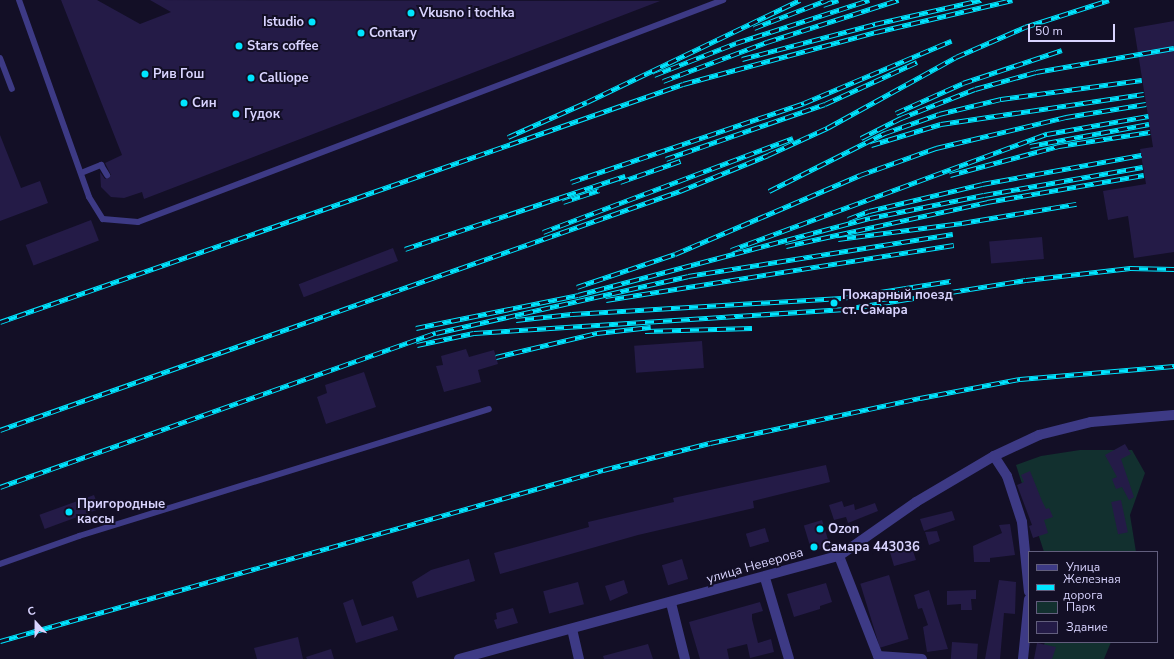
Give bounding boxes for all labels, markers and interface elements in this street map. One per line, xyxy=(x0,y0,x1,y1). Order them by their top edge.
place label: Vkusno i tochka xyxy=(419,5,515,21)
marker: Vkusno i tochka xyxy=(406,8,416,18)
place label: Istudio xyxy=(263,14,304,30)
scale bar xyxy=(1030,16,1117,42)
marker: Istudio xyxy=(307,17,317,27)
text: 50 m xyxy=(1035,23,1063,39)
place label: Contary xyxy=(369,25,417,41)
marker: Contary xyxy=(356,28,366,38)
place label: Stars coffee xyxy=(247,38,319,54)
marker: Stars coffee xyxy=(234,41,244,51)
place label: Рив Гош xyxy=(153,66,204,82)
marker: Рив Гош xyxy=(140,69,150,79)
place label: Calliope xyxy=(259,70,309,86)
marker: Calliope xyxy=(246,73,256,83)
place label: Син xyxy=(192,95,217,111)
marker: Син xyxy=(179,98,189,108)
place label: Гудок xyxy=(244,106,280,122)
marker: Гудок xyxy=(231,109,241,119)
place label: Пожарный поезд ст. Самара xyxy=(842,288,953,319)
marker: Пожарный поезд ст. Самара xyxy=(829,298,839,308)
place label: Пригородные кассы xyxy=(77,497,165,528)
marker: Пригородные кассы xyxy=(64,507,74,517)
place label: Ozon xyxy=(828,521,859,537)
marker: Ozon xyxy=(815,524,825,534)
place label: Самара 443036 xyxy=(822,539,920,555)
marker: Самара 443036 xyxy=(809,542,819,552)
street label: улица Неверова xyxy=(705,545,805,587)
legend xyxy=(1028,551,1158,643)
text: Улица xyxy=(1066,559,1100,575)
text: Железная дорога xyxy=(1063,571,1121,603)
text: Парк xyxy=(1066,599,1095,615)
north arrow xyxy=(16,603,56,643)
text: С xyxy=(25,603,38,620)
text: Здание xyxy=(1066,619,1108,635)

